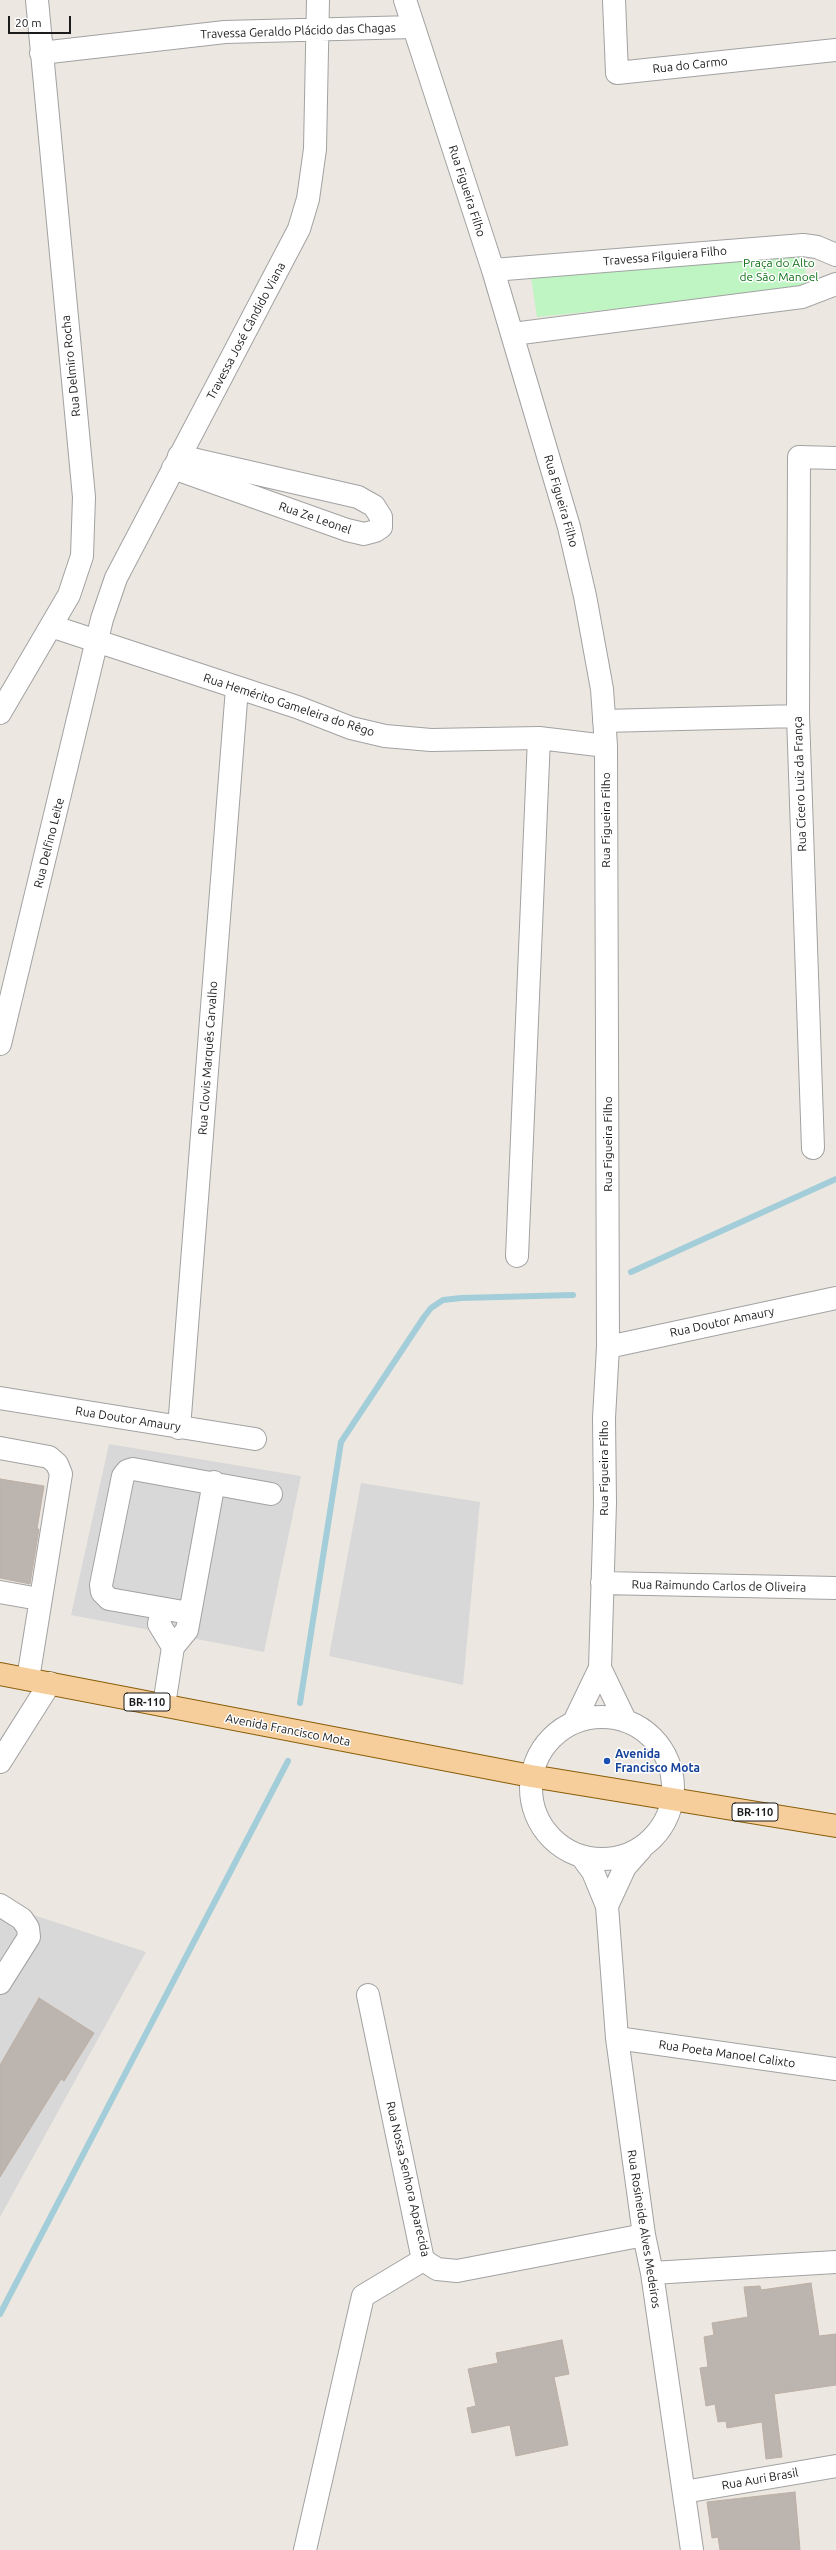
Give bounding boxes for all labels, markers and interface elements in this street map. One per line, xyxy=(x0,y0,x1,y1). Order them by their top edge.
scale bar xyxy=(10,8,73,34)
text: 20 m xyxy=(15,16,42,29)
street label: Travessa Geraldo Plácido das Chagas xyxy=(200,20,396,42)
street label: Rua do Carmo xyxy=(652,54,728,76)
street label: Rua Figueira Filho xyxy=(445,143,489,239)
street label: Travessa Filguiera Filho xyxy=(603,243,727,269)
park label: Praça do Alto de São Manoel xyxy=(740,256,818,284)
street label: Travessa José Cândido Viana xyxy=(204,260,288,402)
street label: Rua Delmiro Rocha xyxy=(59,314,83,418)
street label: Rua Figueira Filho xyxy=(541,453,581,549)
street label: Rua Ze Leonel xyxy=(277,499,353,537)
street label: Rua Hemérito Gameleira do Rêgo xyxy=(202,670,376,740)
street label: Rua Cícero Luiz da França xyxy=(790,716,810,852)
street label: Rua Figueira Filho xyxy=(599,772,613,868)
street label: Rua Delfino Leite xyxy=(31,796,67,890)
street label: Rua Clovis Marquês Carvalho xyxy=(195,980,221,1136)
street label: Rua Figueira Filho xyxy=(601,1096,615,1192)
street label: Rua Doutor Amaury xyxy=(668,1304,776,1340)
street label: Rua Doutor Amaury xyxy=(74,1404,182,1434)
street label: Rua Figueira Filho xyxy=(597,1420,611,1516)
street label: Rua Raimundo Carlos de Oliveira xyxy=(632,1577,806,1595)
road number: BR-110 xyxy=(124,1693,170,1711)
street label: Avenida Francisco Mota xyxy=(224,1711,352,1749)
place label: Avenida Francisco Mota xyxy=(615,1747,700,1775)
marker: Avenida Francisco Mota xyxy=(602,1756,612,1766)
road number: BR-110 xyxy=(732,1803,778,1821)
street label: Rua Poeta Manoel Calixto xyxy=(658,2037,796,2071)
street label: Rua Nossa Senhora Aparecida xyxy=(383,2100,433,2258)
street label: Rua Rosineide Alves Medeiros xyxy=(624,2149,664,2309)
street label: Rua Auri Brasil xyxy=(720,2465,800,2493)

